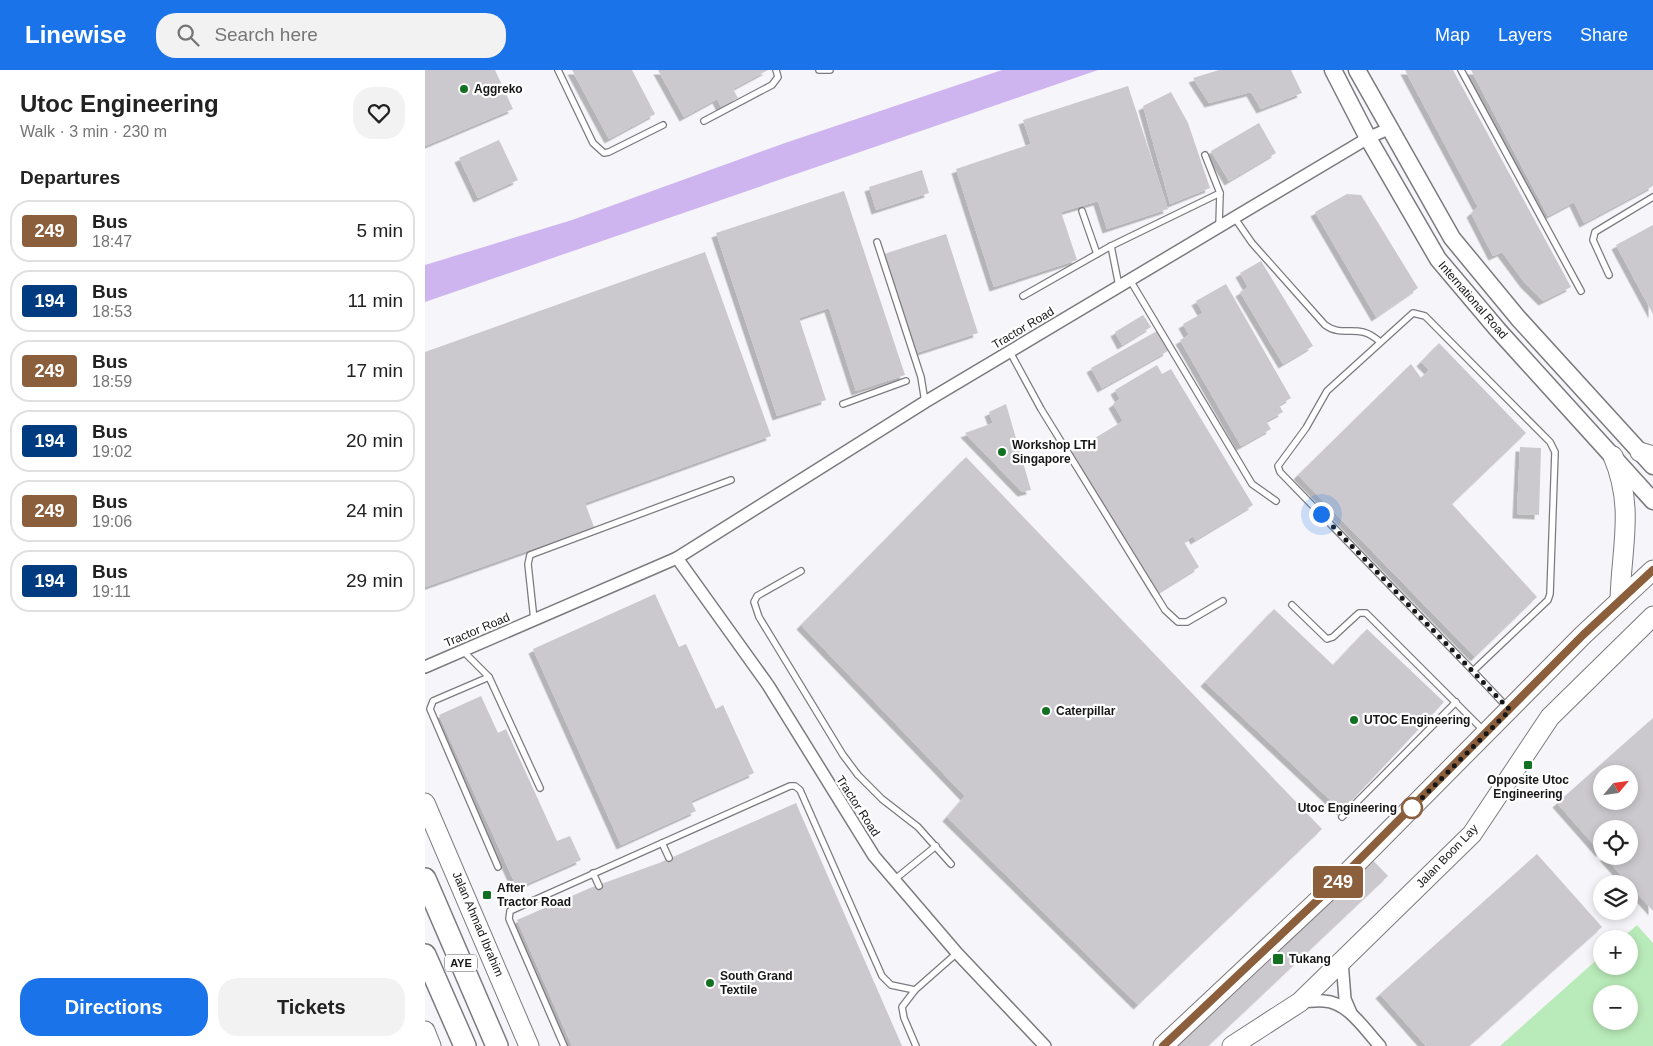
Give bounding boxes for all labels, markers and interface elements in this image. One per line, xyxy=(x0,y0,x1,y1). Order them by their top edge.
search box xyxy=(156,13,506,58)
text: Linewise xyxy=(25,21,126,48)
icon: search xyxy=(174,21,202,49)
text: Search here xyxy=(214,24,318,45)
text: Map xyxy=(1435,25,1470,45)
text: Layers xyxy=(1498,25,1552,45)
text: Share xyxy=(1580,25,1628,45)
place label: Aggreko xyxy=(474,82,523,96)
marker: Aggreko xyxy=(458,83,470,95)
button: heart xyxy=(353,87,405,139)
text: Utoc Engineering xyxy=(20,90,219,117)
text: Walk · 3 min · 230 m xyxy=(20,123,167,140)
text: Departures xyxy=(20,167,120,188)
text: Bus xyxy=(92,211,128,232)
text: 5 min xyxy=(357,220,403,241)
text: 249 xyxy=(34,221,65,241)
text: 18:47 xyxy=(92,233,132,250)
street label: International Road xyxy=(1436,258,1510,342)
text: Bus xyxy=(92,281,128,302)
text: 11 min xyxy=(347,290,403,311)
text: 194 xyxy=(34,291,65,311)
text: 18:53 xyxy=(92,303,132,320)
street label: Tractor Road xyxy=(990,304,1056,352)
text: Bus xyxy=(92,351,128,372)
text: 17 min xyxy=(346,360,403,381)
text: 249 xyxy=(34,361,65,381)
text: 18:59 xyxy=(92,373,132,390)
text: Bus xyxy=(92,421,128,442)
text: 20 min xyxy=(346,430,403,451)
text: 194 xyxy=(34,431,65,451)
place label: Workshop LTH Singapore xyxy=(1012,438,1096,466)
text: 19:02 xyxy=(92,443,132,460)
marker: Workshop LTH Singapore xyxy=(996,446,1008,458)
text: Bus xyxy=(92,491,128,512)
text: 24 min xyxy=(346,500,403,521)
text: 249 xyxy=(34,501,65,521)
your location xyxy=(1309,502,1334,527)
text: 19:06 xyxy=(92,513,132,530)
text: Bus xyxy=(92,561,128,582)
text: 29 min xyxy=(346,570,403,591)
text: 194 xyxy=(34,571,65,591)
text: 19:11 xyxy=(92,583,131,600)
street label: Tractor Road xyxy=(442,610,512,650)
place label: Caterpillar xyxy=(1056,704,1116,718)
marker: Caterpillar xyxy=(1040,705,1052,717)
place label: UTOC Engineering xyxy=(1364,713,1470,727)
marker: UTOC Engineering xyxy=(1348,714,1360,726)
marker: Opposite Utoc Engineering xyxy=(1522,759,1534,771)
north arrow xyxy=(1593,765,1637,810)
map controls xyxy=(1593,765,1638,1030)
street label: Tractor Road xyxy=(833,773,883,839)
place label: Opposite Utoc Engineering xyxy=(1487,773,1569,801)
marker: Utoc Engineering xyxy=(1401,797,1423,819)
place label: Utoc Engineering xyxy=(1298,801,1397,815)
button: locate xyxy=(1593,820,1638,865)
street label: Jalan Boon Lay xyxy=(1413,821,1481,891)
line badge: 249 xyxy=(1309,866,1367,898)
street label: Jalan Ahmad Ibrahim xyxy=(450,869,506,979)
text: 249 xyxy=(1323,872,1353,892)
button: layers xyxy=(1593,875,1638,920)
place label: After Tractor Road xyxy=(497,881,571,909)
marker: After Tractor Road xyxy=(481,889,493,901)
button: + xyxy=(1593,930,1638,975)
marker: Tukang xyxy=(1271,952,1285,966)
place label: Tukang xyxy=(1289,952,1331,966)
road number: AYE xyxy=(445,954,477,971)
place label: South Grand Textile xyxy=(720,969,793,997)
marker: South Grand Textile xyxy=(704,977,716,989)
button: Directions xyxy=(20,978,208,1036)
button: Tickets xyxy=(218,978,405,1036)
button: − xyxy=(1593,985,1638,1030)

